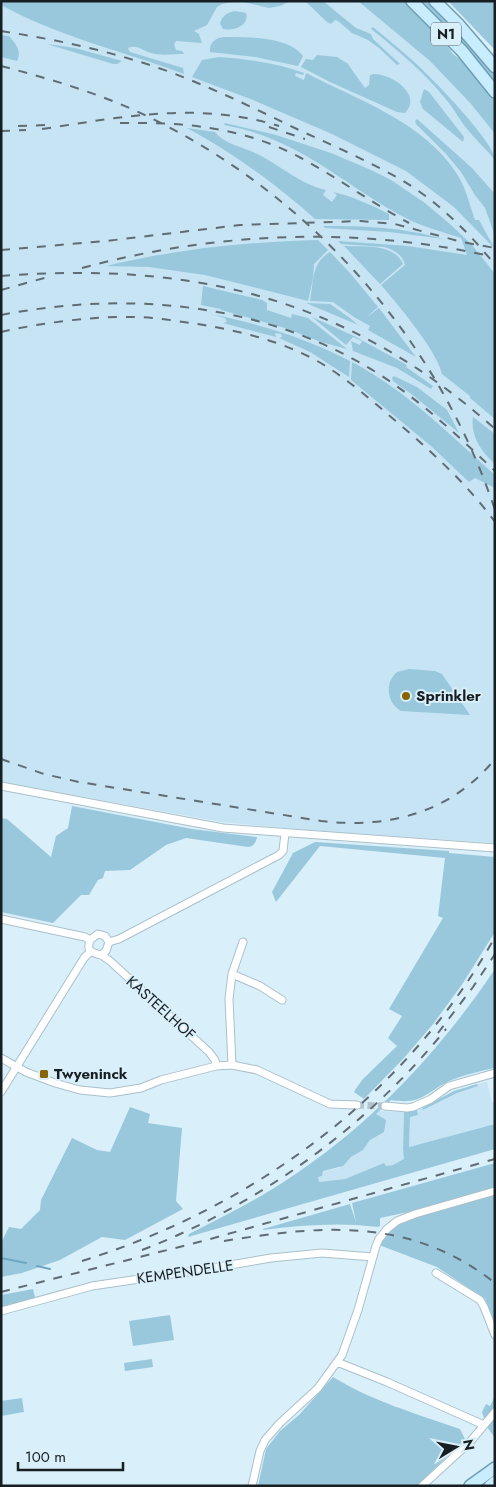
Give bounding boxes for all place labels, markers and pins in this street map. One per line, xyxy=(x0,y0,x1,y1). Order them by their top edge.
place label: Sprinkler xyxy=(416,685,482,707)
marker: Sprinkler xyxy=(400,690,412,702)
place label: Twyeninck xyxy=(54,1063,128,1085)
marker: Twyeninck xyxy=(38,1068,50,1080)

